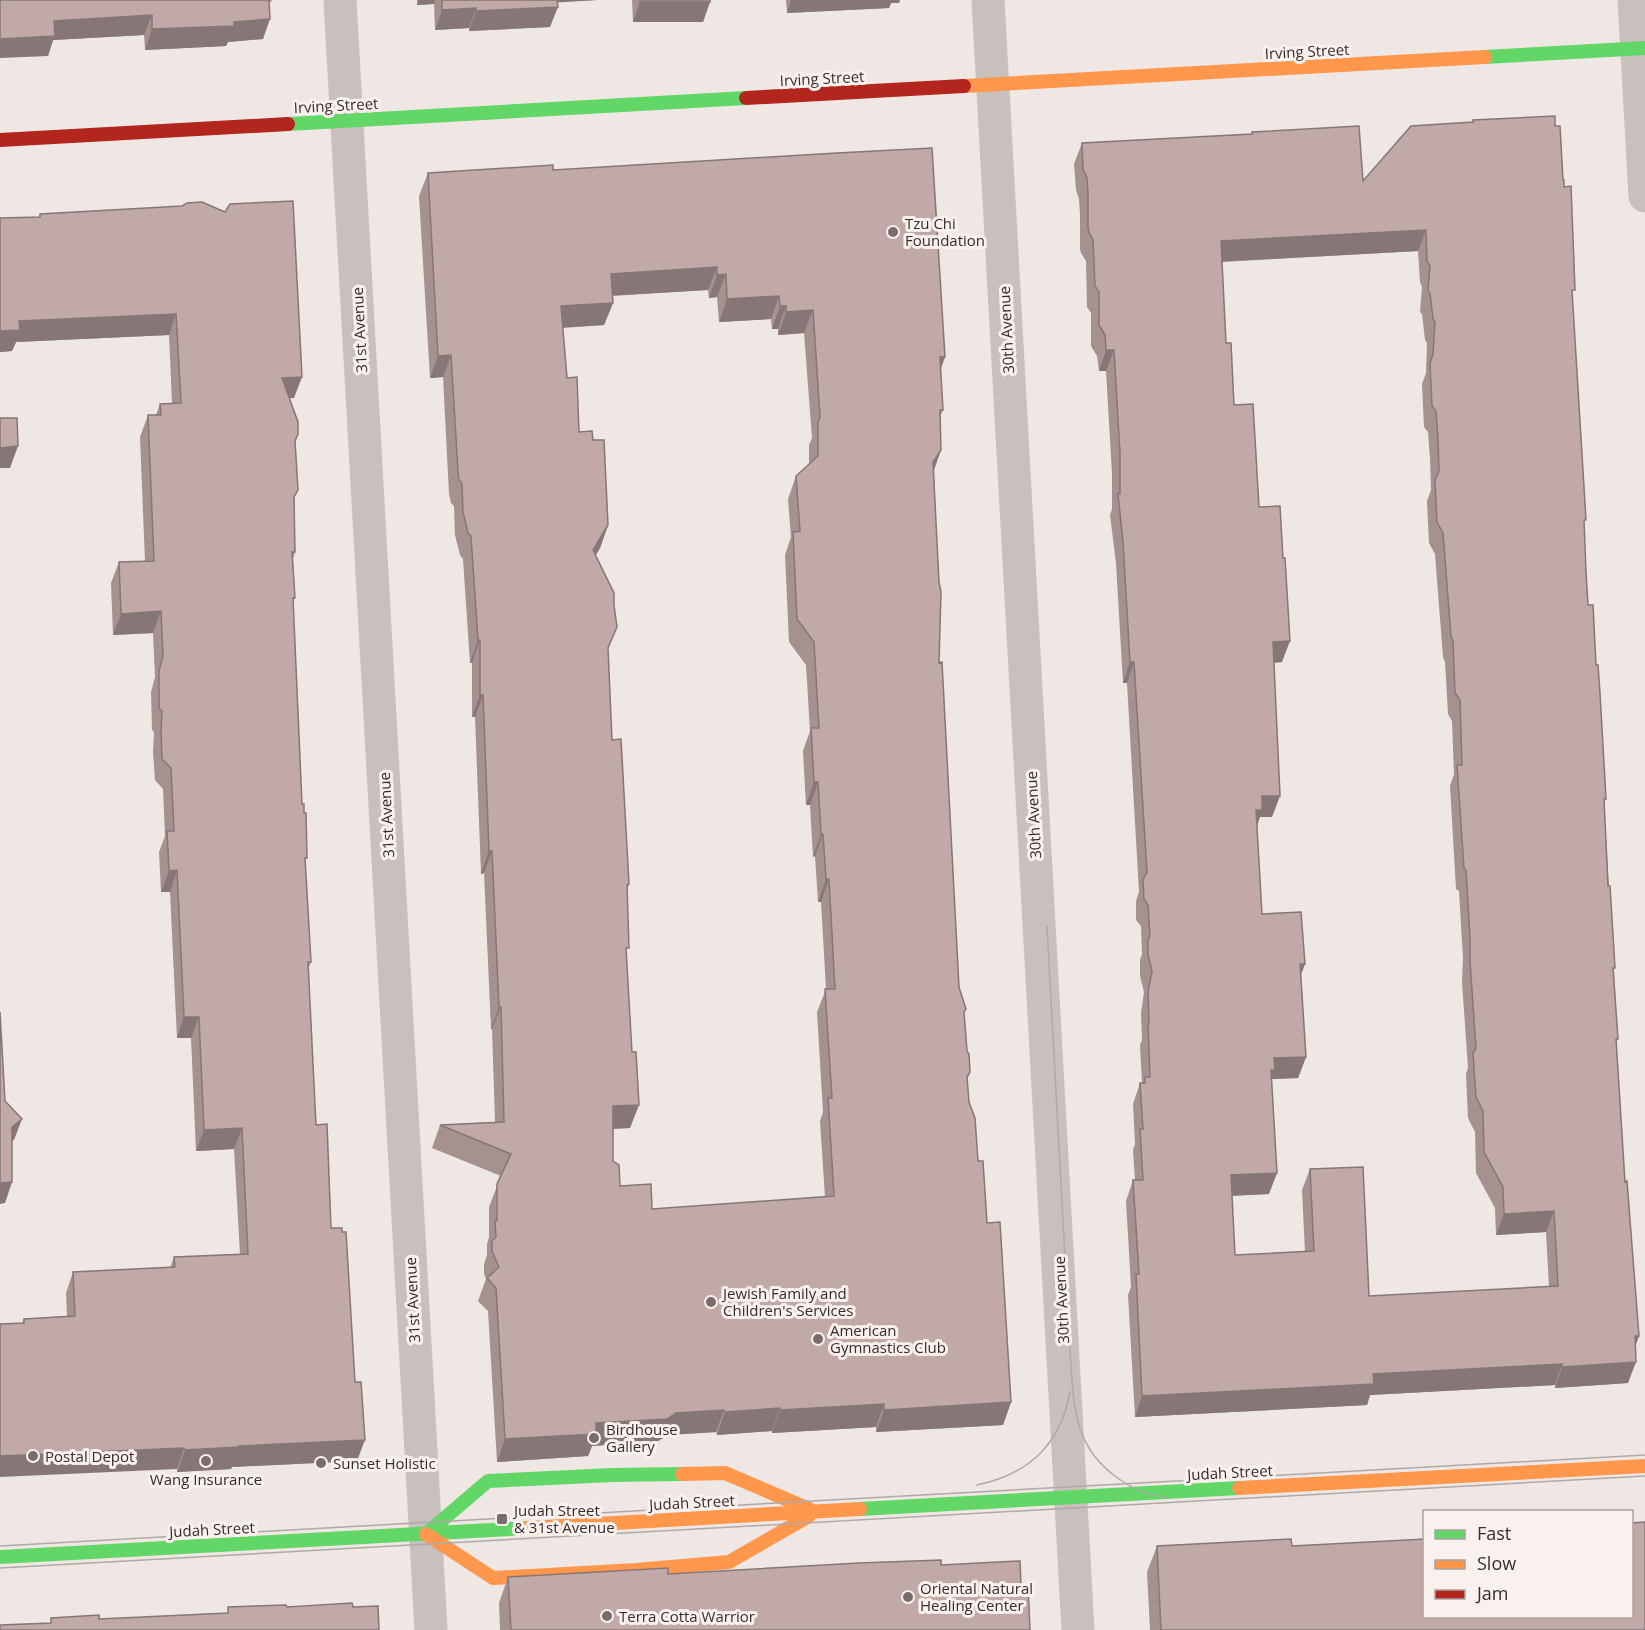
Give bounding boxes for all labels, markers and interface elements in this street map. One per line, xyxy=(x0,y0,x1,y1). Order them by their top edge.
street label: Irving Street xyxy=(1264,39,1350,63)
street label: Irving Street xyxy=(779,66,865,90)
street label: Irving Street xyxy=(293,93,379,117)
place label: Tzu Chi Foundation xyxy=(905,213,985,250)
marker: Tzu Chi Foundation xyxy=(886,225,900,239)
street label: 30th Avenue xyxy=(994,286,1018,374)
street label: 31st Avenue xyxy=(347,287,371,373)
street label: 30th Avenue xyxy=(1021,771,1045,859)
street label: 31st Avenue xyxy=(374,772,398,858)
street label: 30th Avenue xyxy=(1049,1256,1073,1344)
street label: 31st Avenue xyxy=(400,1257,424,1343)
place label: Jewish Family and Children's Services xyxy=(721,1283,853,1320)
marker: Jewish Family and Children's Services xyxy=(704,1295,718,1309)
place label: American Gymnastics Club xyxy=(830,1320,946,1357)
marker: American Gymnastics Club xyxy=(811,1332,825,1346)
place label: Birdhouse Gallery xyxy=(606,1419,678,1456)
marker: Birdhouse Gallery xyxy=(587,1431,601,1445)
place label: Postal Depot xyxy=(45,1446,134,1466)
marker: Postal Depot xyxy=(26,1449,40,1463)
place label: Sunset Holistic xyxy=(333,1453,436,1473)
marker: Wang Insurance xyxy=(199,1454,213,1468)
marker: Sunset Holistic xyxy=(314,1456,328,1470)
street label: Judah Street xyxy=(1185,1460,1273,1484)
place label: Wang Insurance xyxy=(150,1469,262,1489)
street label: Judah Street xyxy=(647,1490,735,1514)
place label: Judah Street & 31st Avenue xyxy=(512,1500,615,1537)
legend xyxy=(1423,1510,1633,1618)
marker: Judah Street & 31st Avenue xyxy=(495,1512,509,1526)
street label: Judah Street xyxy=(167,1517,255,1541)
text: Fast xyxy=(1477,1521,1511,1545)
text: Slow xyxy=(1477,1551,1516,1575)
place label: Oriental Natural Healing Center xyxy=(920,1578,1033,1615)
text: Jam xyxy=(1475,1581,1509,1605)
marker: Oriental Natural Healing Center xyxy=(901,1590,915,1604)
place label: Terra Cotta Warrior xyxy=(619,1606,755,1626)
marker: Terra Cotta Warrior xyxy=(600,1609,614,1623)

